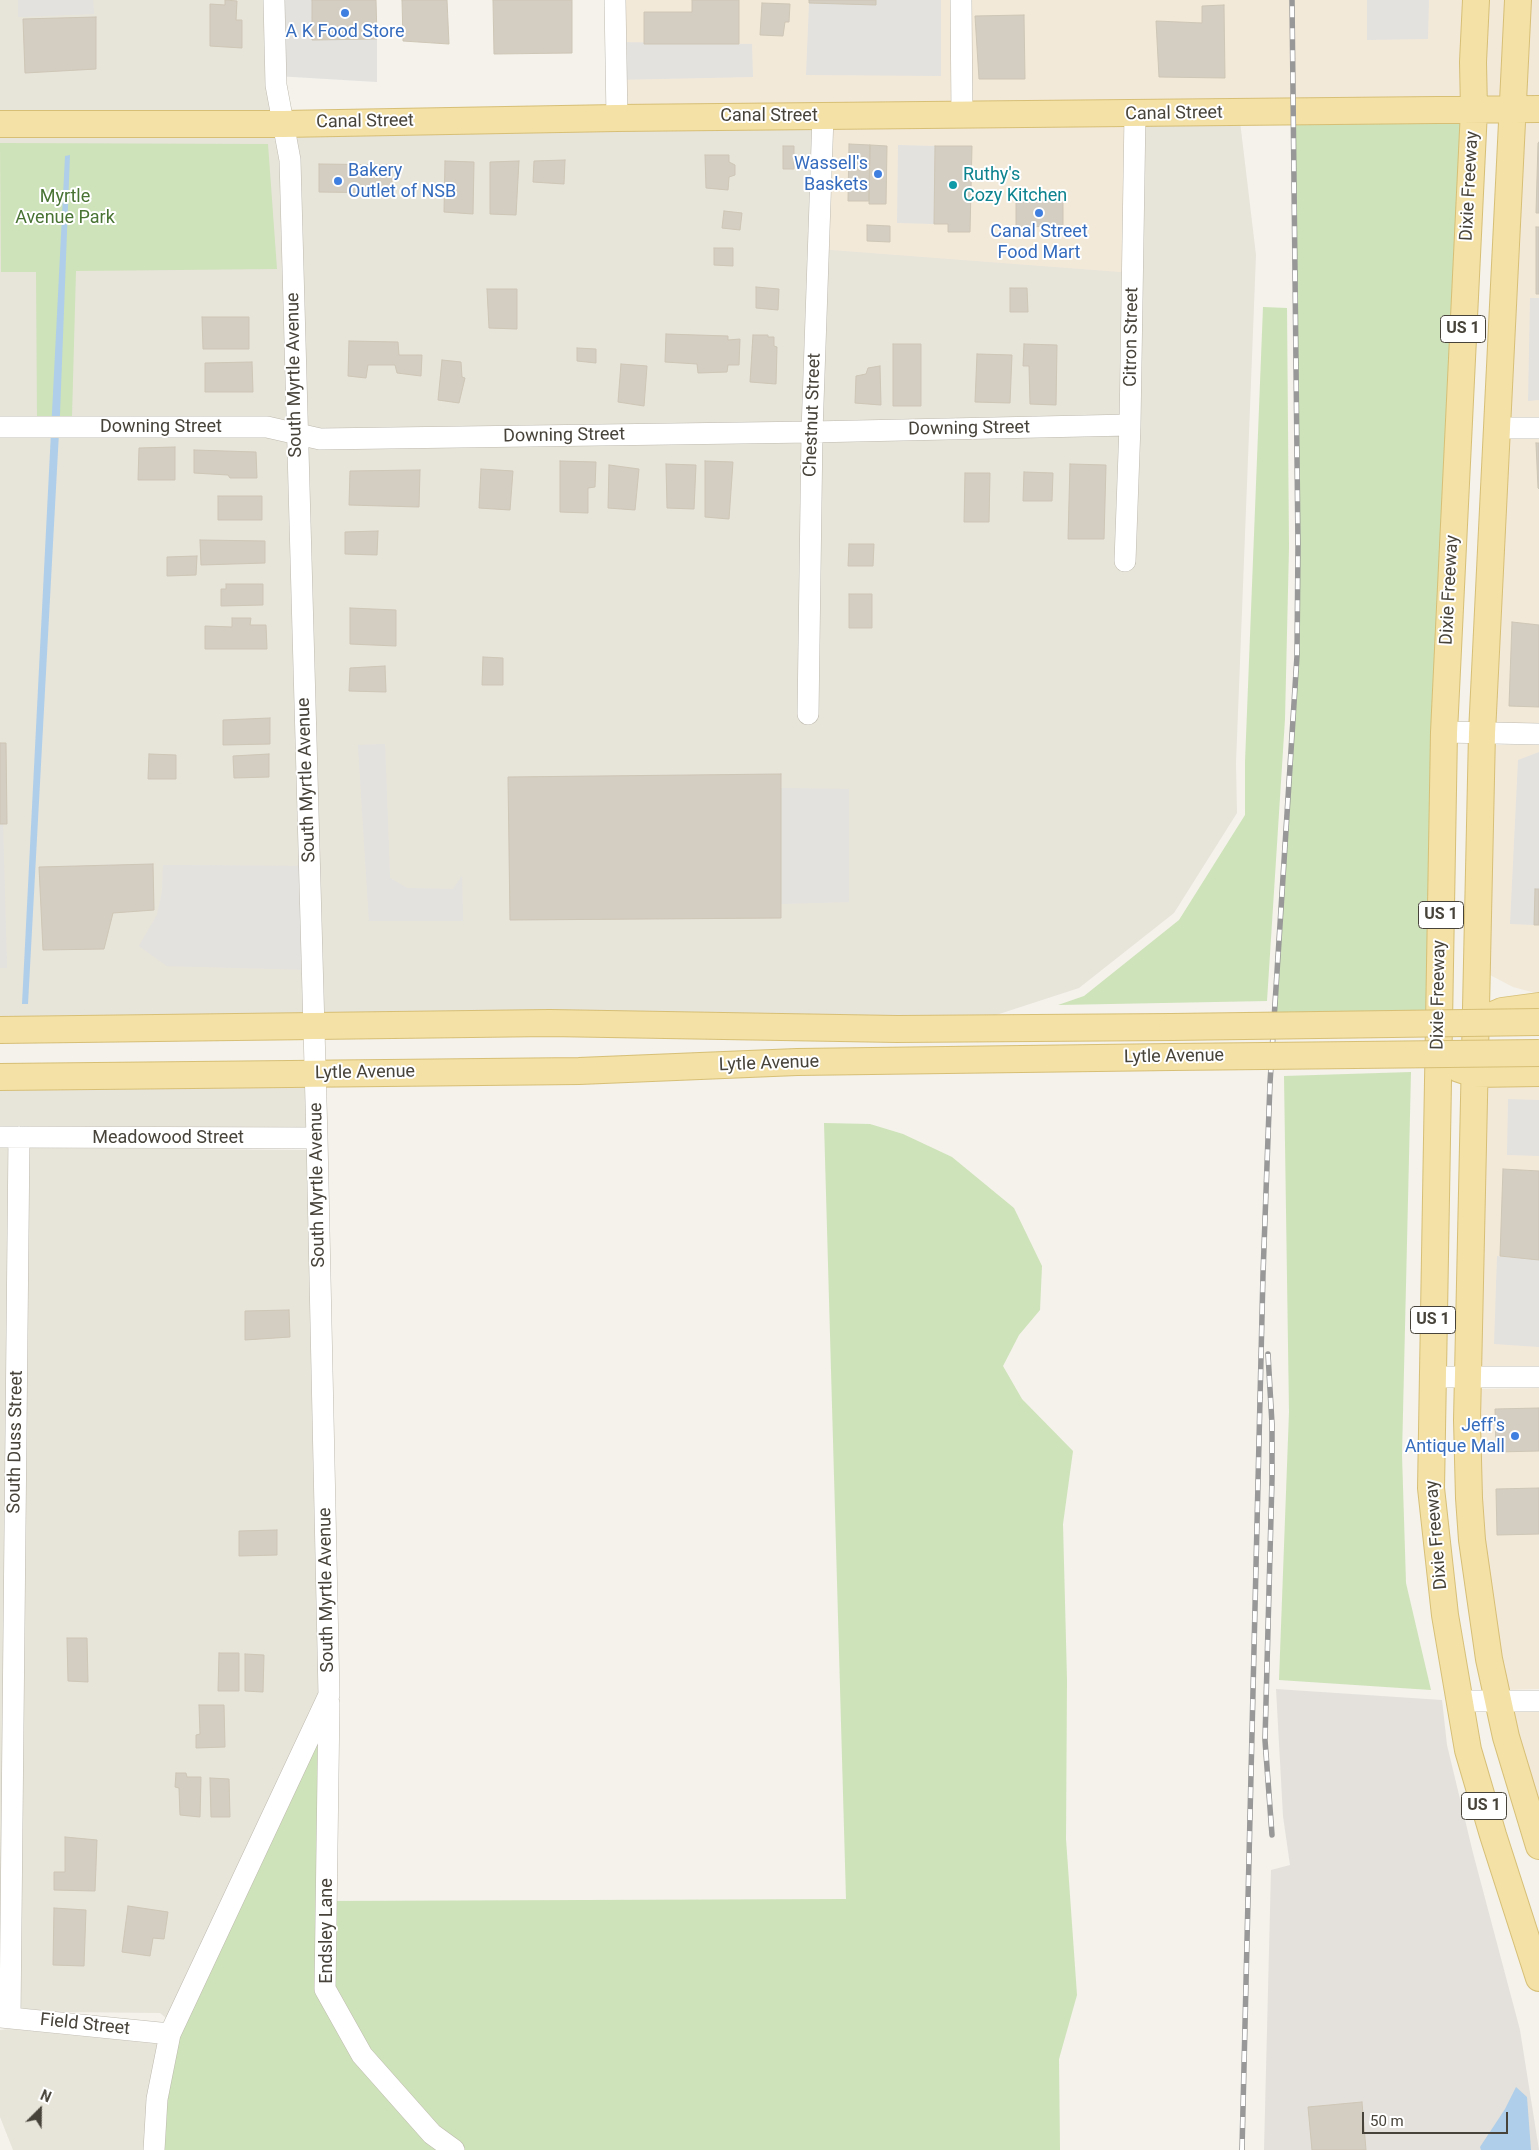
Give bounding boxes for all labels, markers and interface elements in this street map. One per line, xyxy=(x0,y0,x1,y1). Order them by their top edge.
marker: A K Food Store xyxy=(339,7,351,19)
place label: A K Food Store xyxy=(285,21,405,43)
street label: Canal Street xyxy=(1125,102,1223,126)
street label: Canal Street xyxy=(720,105,818,127)
street label: Canal Street xyxy=(316,110,414,134)
street label: Dixie Freeway xyxy=(1456,131,1484,241)
place label: Wassell's Baskets xyxy=(794,153,868,195)
place label: Bakery Outlet of NSB xyxy=(348,160,456,202)
place label: Ruthy's Cozy Kitchen xyxy=(963,164,1067,206)
marker: Wassell's Baskets xyxy=(872,168,884,180)
marker: Bakery Outlet of NSB xyxy=(332,175,344,187)
marker: Ruthy's Cozy Kitchen xyxy=(947,179,959,191)
park label: Myrtle Avenue Park xyxy=(15,186,115,228)
marker: Canal Street Food Mart xyxy=(1033,207,1045,219)
place label: Canal Street Food Mart xyxy=(990,221,1088,264)
street label: Citron Street xyxy=(1120,287,1144,387)
street label: South Myrtle Avenue xyxy=(283,292,307,458)
road number: US 1 xyxy=(1440,316,1486,342)
street label: Chestnut Street xyxy=(800,353,826,477)
street label: Downing Street xyxy=(100,416,222,438)
street label: Downing Street xyxy=(908,417,1030,441)
street label: Downing Street xyxy=(503,424,625,448)
street label: Dixie Freeway xyxy=(1436,535,1464,645)
street label: South Myrtle Avenue xyxy=(293,697,321,863)
road number: US 1 xyxy=(1418,902,1464,928)
street label: Dixie Freeway xyxy=(1427,940,1451,1050)
street label: Lytle Avenue xyxy=(1124,1045,1224,1069)
street label: Lytle Avenue xyxy=(719,1051,819,1077)
street label: Lytle Avenue xyxy=(315,1061,415,1085)
street label: South Myrtle Avenue xyxy=(306,1102,330,1268)
street label: Meadowood Street xyxy=(92,1127,244,1149)
road number: US 1 xyxy=(1410,1306,1456,1334)
street label: South Duss Street xyxy=(4,1370,28,1514)
place label: Jeff's Antique Mall xyxy=(1405,1415,1505,1458)
marker: Jeff's Antique Mall xyxy=(1509,1430,1521,1442)
street label: Dixie Freeway xyxy=(1421,1479,1453,1591)
street label: South Myrtle Avenue xyxy=(315,1507,339,1673)
road number: US 1 xyxy=(1462,1792,1506,1820)
street label: Endsley Lane xyxy=(316,1878,338,1984)
street label: Field Street xyxy=(39,2010,131,2040)
north arrow xyxy=(15,2085,65,2135)
text: N xyxy=(38,2087,54,2105)
scale bar xyxy=(1364,2102,1510,2134)
text: 50 m xyxy=(1370,2112,1404,2130)

